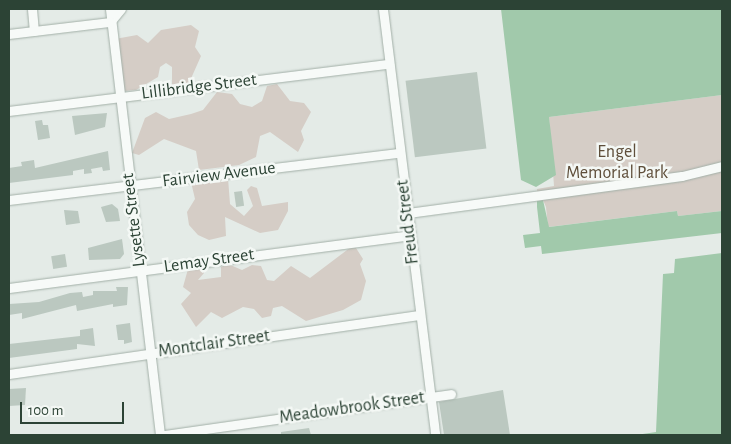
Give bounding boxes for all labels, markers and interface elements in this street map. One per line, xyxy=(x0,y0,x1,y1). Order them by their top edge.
street label: Lillibridge Street xyxy=(140,69,258,105)
park label: Engel Memorial Park xyxy=(566,142,668,184)
street label: Fairview Avenue xyxy=(161,157,277,193)
street label: Lysette Street xyxy=(118,172,150,268)
street label: Freud Street xyxy=(392,178,424,266)
street label: Lemay Street xyxy=(162,244,256,278)
street label: Montclair Street xyxy=(157,325,271,363)
street label: Meadowbrook Street xyxy=(278,387,426,429)
scale bar xyxy=(22,392,126,424)
text: 100 m xyxy=(28,403,63,418)

